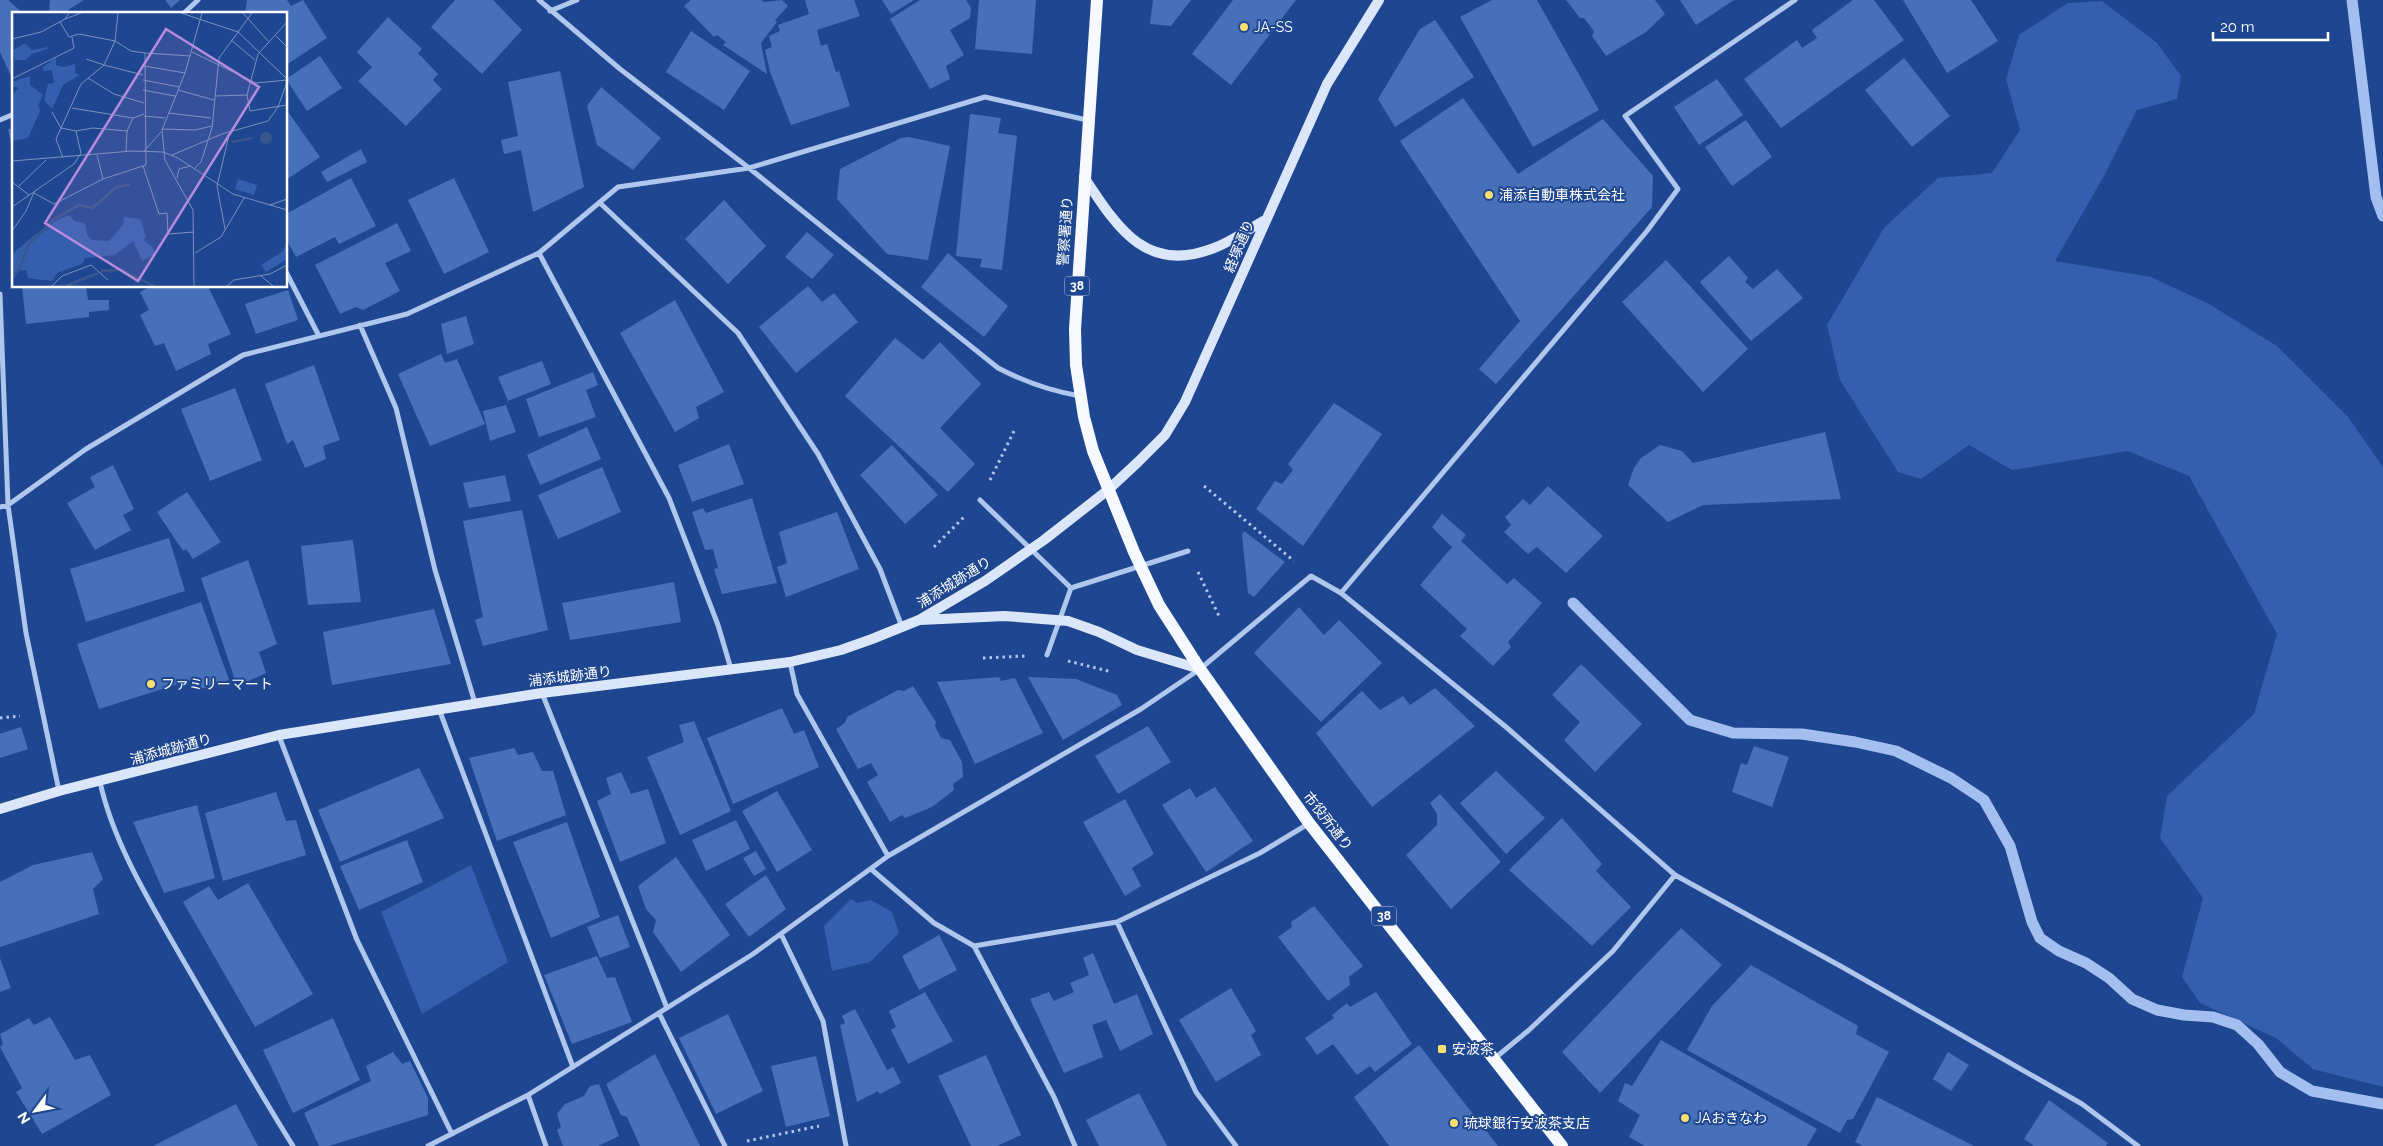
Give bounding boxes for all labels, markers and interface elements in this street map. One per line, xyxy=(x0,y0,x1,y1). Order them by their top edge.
scale bar xyxy=(2213,10,2328,42)
inset map xyxy=(12,12,288,288)
text: 20 m xyxy=(2220,18,2255,36)
place label: JA-SS xyxy=(1254,19,1293,35)
marker: JA-SS xyxy=(1238,21,1250,33)
place label: 浦添自動車株式会社 xyxy=(1499,187,1625,203)
marker: 浦添自動車株式会社 xyxy=(1483,189,1495,201)
street label: 警察署通り xyxy=(1055,196,1075,266)
street label: 経塚通り xyxy=(1221,217,1257,275)
road number: 38 xyxy=(1064,276,1090,296)
street label: 浦添城跡通り xyxy=(914,553,994,611)
street label: 浦添城跡通り xyxy=(527,663,613,689)
place label: ファミリーマート xyxy=(161,676,273,692)
marker: ファミリーマート xyxy=(145,678,157,690)
street label: 浦添城跡通り xyxy=(128,730,214,768)
street label: 市役所通り xyxy=(1300,788,1356,854)
road number: 38 xyxy=(1372,906,1396,926)
place label: 安波茶 xyxy=(1452,1041,1494,1057)
marker: 安波茶 xyxy=(1436,1043,1448,1055)
north arrow xyxy=(10,1086,60,1136)
text: N xyxy=(14,1109,34,1127)
place label: JAおきなわ xyxy=(1695,1110,1767,1126)
marker: JAおきなわ xyxy=(1679,1112,1691,1124)
place label: 琉球銀行安波茶支店 xyxy=(1464,1115,1590,1131)
marker: 琉球銀行安波茶支店 xyxy=(1448,1117,1460,1129)

